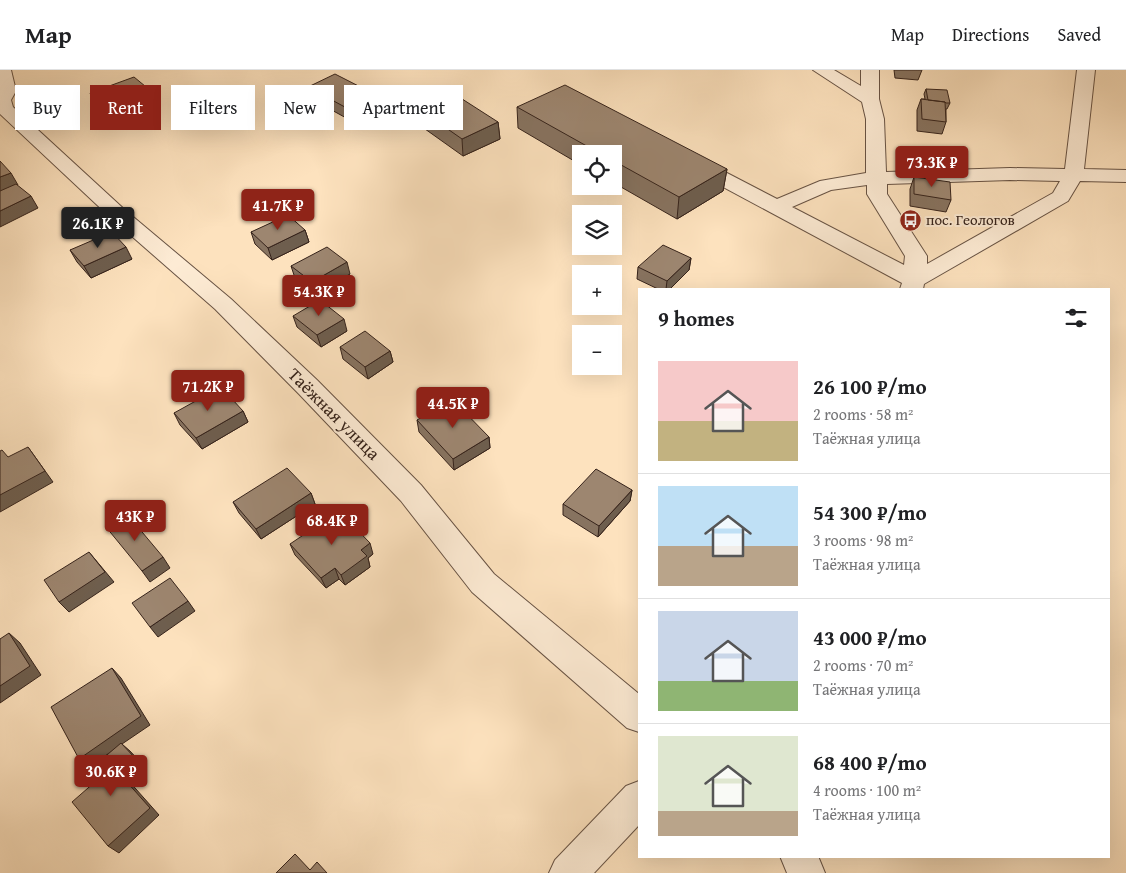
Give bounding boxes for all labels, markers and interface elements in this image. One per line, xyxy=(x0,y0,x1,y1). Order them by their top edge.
text: Map xyxy=(25,17,72,52)
text: Map xyxy=(891,21,924,48)
text: Directions xyxy=(952,21,1029,48)
text: Saved xyxy=(1057,21,1101,48)
chip: Buy xyxy=(15,85,80,130)
chip: Rent xyxy=(90,85,161,130)
chip: Filters xyxy=(171,85,255,130)
chip: New xyxy=(265,85,334,130)
chip: Apartment xyxy=(344,85,463,130)
map controls xyxy=(572,145,622,375)
button: locate xyxy=(572,145,622,195)
pin: 73.3K ₽ xyxy=(886,146,978,188)
text: 73.3K ₽ xyxy=(906,150,958,174)
pin: 41.7K ₽ xyxy=(232,189,324,231)
text: 41.7K ₽ xyxy=(252,193,304,217)
button: layers xyxy=(572,205,622,255)
pin: 26.1K ₽ xyxy=(52,206,144,249)
bus stop icon: пос. Геологов xyxy=(898,208,922,232)
place label: пос. Геологов xyxy=(926,209,1015,230)
text: 26.1K ₽ xyxy=(72,211,124,235)
button: + xyxy=(572,265,622,315)
pin: 54.3K ₽ xyxy=(273,274,365,317)
text: 54.3K ₽ xyxy=(293,279,345,303)
text: 9 homes xyxy=(658,303,734,334)
icon: filters xyxy=(1062,304,1090,332)
button: − xyxy=(572,325,622,375)
street label: Таёжная улица xyxy=(282,361,387,466)
pin: 71.2K ₽ xyxy=(162,370,254,412)
text: 26 100 ₽/mo xyxy=(813,371,927,402)
text: 71.2K ₽ xyxy=(182,374,234,398)
icon: home xyxy=(698,381,758,441)
pin: 44.5K ₽ xyxy=(407,386,499,429)
text: 44.5K ₽ xyxy=(427,391,479,415)
text: 2 rooms · 58 m² xyxy=(813,402,913,426)
text: Таёжная улица xyxy=(813,426,921,450)
text: 54 300 ₽/mo xyxy=(813,497,927,528)
pin: 43K ₽ xyxy=(100,500,170,542)
text: 43K ₽ xyxy=(116,504,154,528)
pin: 68.4K ₽ xyxy=(286,504,378,546)
icon: home xyxy=(698,506,758,566)
text: 68.4K ₽ xyxy=(306,508,358,532)
text: 3 rooms · 98 m² xyxy=(813,528,913,552)
text: Таёжная улица xyxy=(813,552,921,576)
text: 43 000 ₽/mo xyxy=(813,622,927,653)
icon: home xyxy=(698,631,758,691)
text: 2 rooms · 70 m² xyxy=(813,653,913,677)
text: Таёжная улица xyxy=(813,677,921,701)
text: 68 400 ₽/mo xyxy=(813,747,927,778)
pin: 30.6K ₽ xyxy=(65,754,157,797)
icon: home xyxy=(698,756,758,816)
text: 30.6K ₽ xyxy=(85,759,137,783)
text: 4 rooms · 100 m² xyxy=(813,778,921,802)
text: Таёжная улица xyxy=(813,802,921,826)

